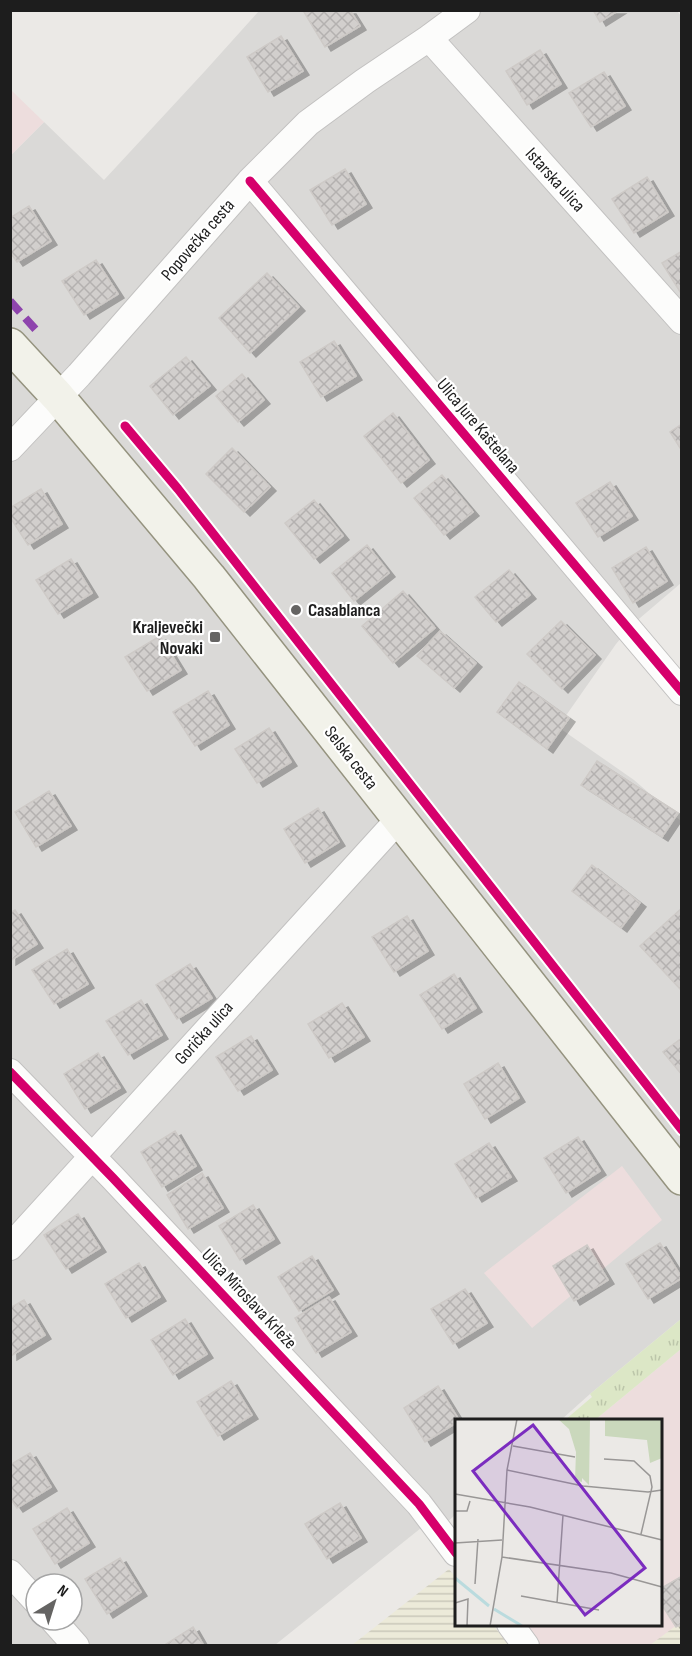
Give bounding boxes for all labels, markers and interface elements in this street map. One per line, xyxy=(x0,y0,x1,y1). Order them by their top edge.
street label: Istarska ulica xyxy=(521,144,589,216)
street label: Popovečka cesta xyxy=(157,195,239,285)
street label: Ulica Jure Kaštelana xyxy=(432,374,524,478)
place label: Casablanca xyxy=(308,600,380,621)
marker: Casablanca xyxy=(289,603,303,617)
place label: Kraljevečki Novaki xyxy=(133,617,203,659)
marker: Kraljevečki Novaki xyxy=(208,630,222,644)
street label: Selska cesta xyxy=(320,722,382,794)
street label: Gorička ulica xyxy=(170,997,238,1069)
street label: Ulica Miroslava Krleže xyxy=(197,1244,301,1354)
inset map xyxy=(455,1419,662,1626)
north arrow xyxy=(24,1572,84,1632)
text: N xyxy=(53,1581,72,1601)

